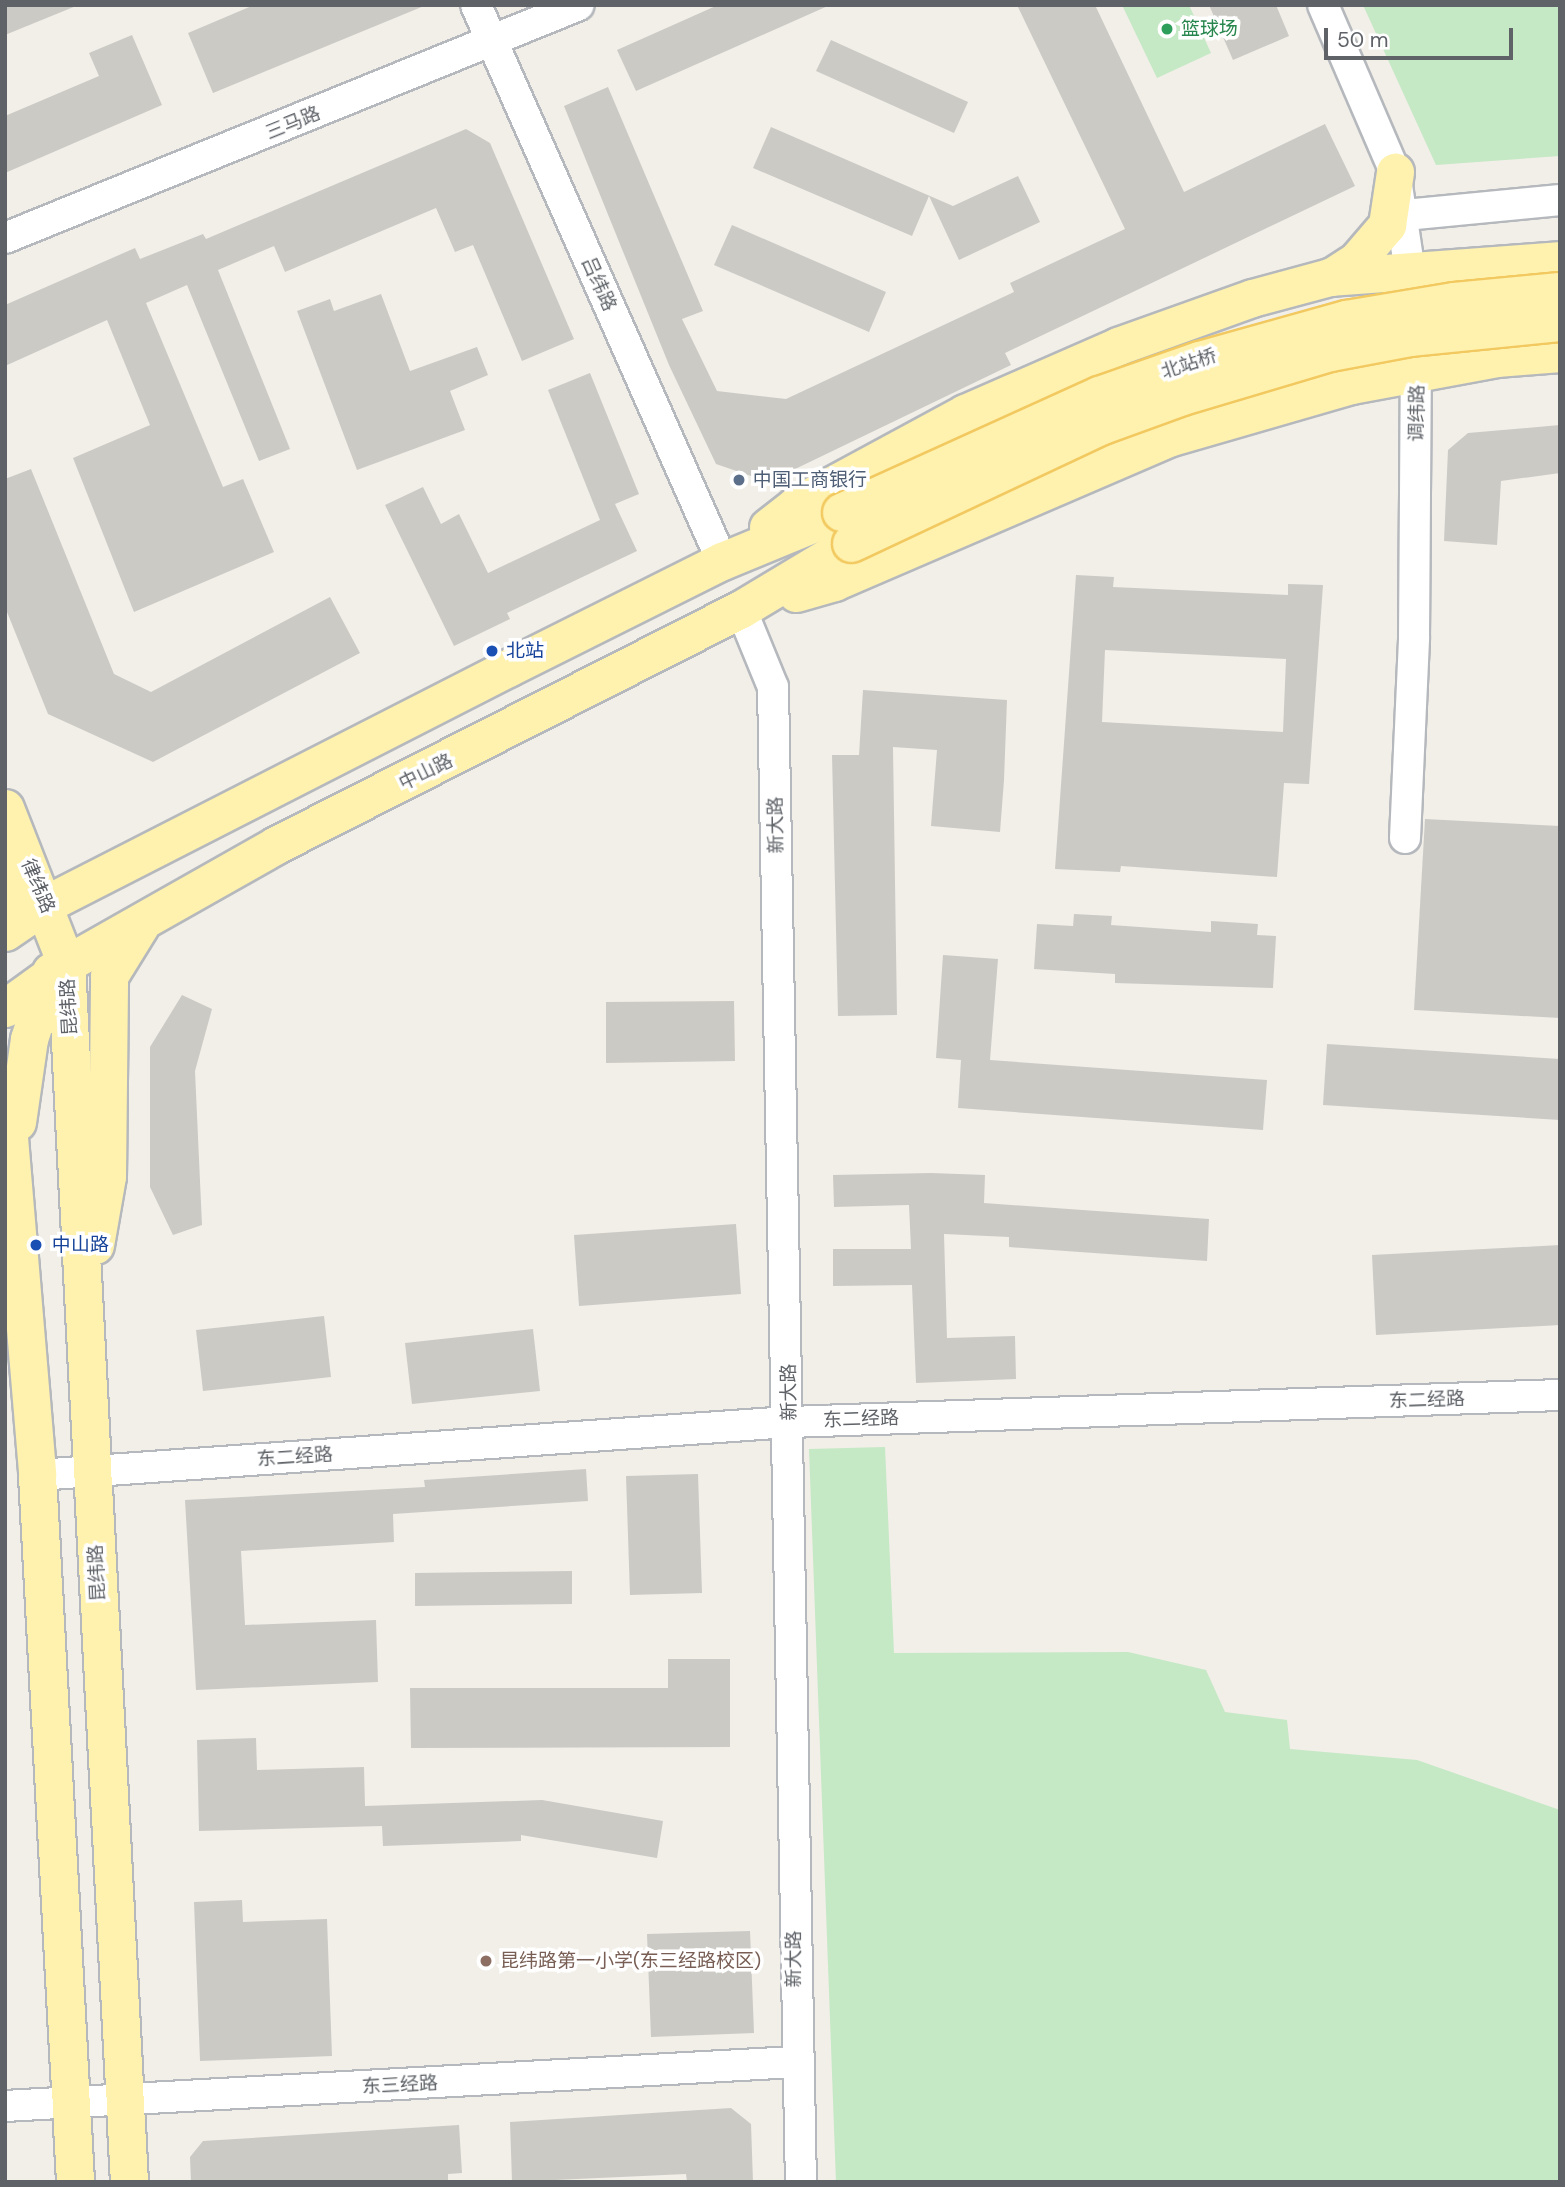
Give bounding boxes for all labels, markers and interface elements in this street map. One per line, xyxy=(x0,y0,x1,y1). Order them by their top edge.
scale bar xyxy=(1327,14,1516,58)
place label: 篮球场 xyxy=(1181,18,1238,40)
marker: 篮球场 xyxy=(1159,21,1175,37)
text: 50 m xyxy=(1337,26,1388,54)
street label: 三马路 xyxy=(262,102,324,144)
street label: 吕纬路 xyxy=(577,253,621,315)
street label: 北站桥 xyxy=(1158,344,1220,384)
street label: 调纬路 xyxy=(1405,384,1429,442)
place label: 中国工商银行 xyxy=(753,469,867,491)
marker: 中国工商银行 xyxy=(731,472,747,488)
place label: 北站 xyxy=(506,640,544,662)
marker: 北站 xyxy=(484,643,500,659)
street label: 中山路 xyxy=(395,749,457,795)
street label: 新大路 xyxy=(764,796,788,854)
street label: 律纬路 xyxy=(16,855,60,917)
street label: 昆纬路 xyxy=(56,978,82,1036)
place label: 中山路 xyxy=(52,1234,109,1256)
marker: 中山路 xyxy=(26,1235,46,1255)
street label: 新大路 xyxy=(777,1363,801,1421)
street label: 东二经路 xyxy=(1389,1387,1465,1413)
street label: 东二经路 xyxy=(823,1406,899,1432)
street label: 东二经路 xyxy=(256,1443,334,1471)
street label: 昆纬路 xyxy=(84,1544,110,1602)
street label: 新大路 xyxy=(783,1931,805,1987)
place label: 昆纬路第一小学(东三经路校区) xyxy=(500,1950,761,1972)
marker: 昆纬路第一小学(东三经路校区) xyxy=(478,1953,494,1969)
street label: 东三经路 xyxy=(361,2072,439,2098)

